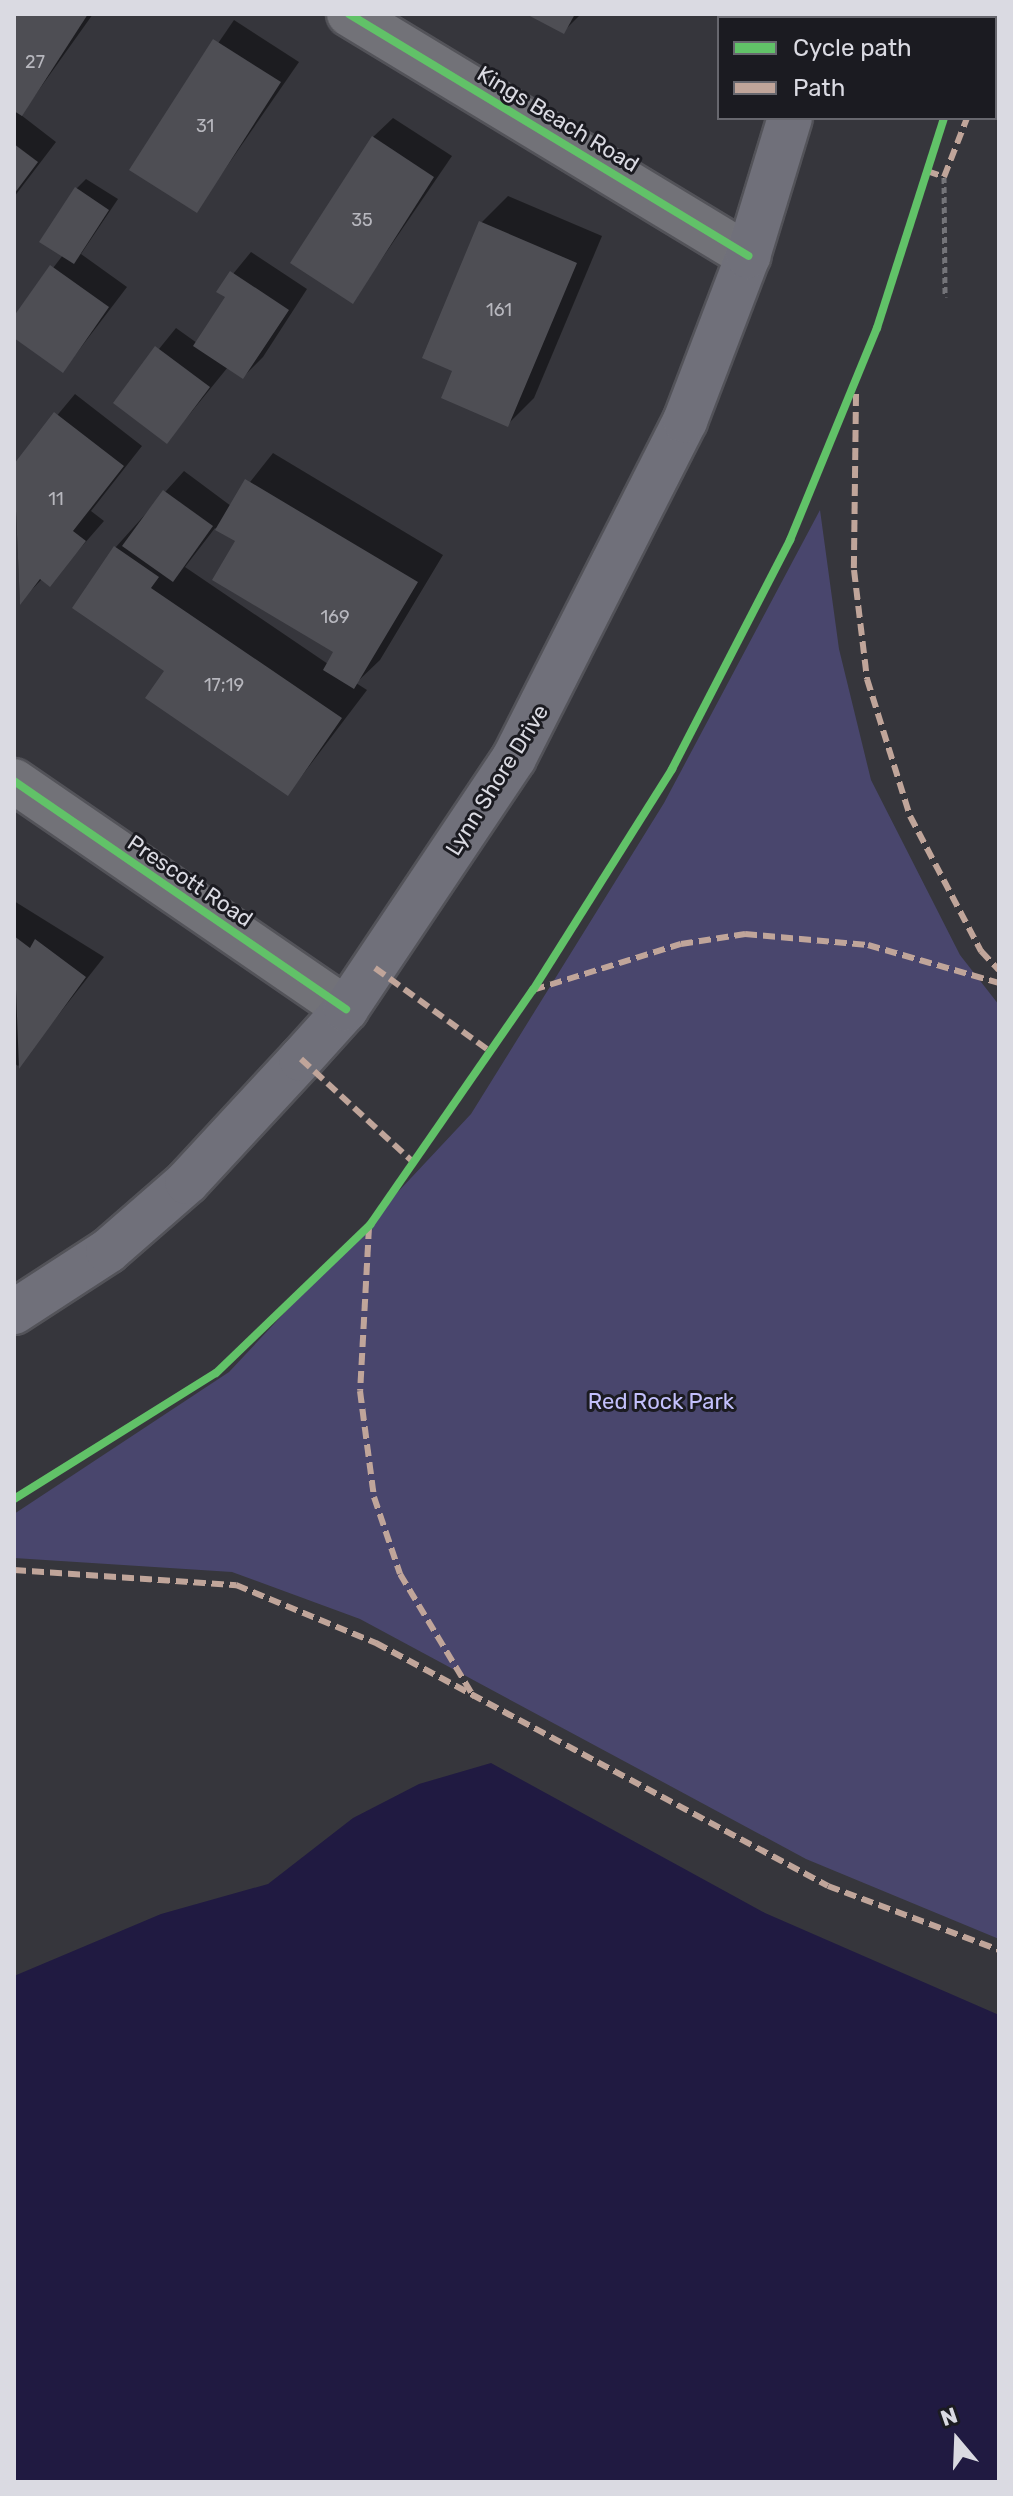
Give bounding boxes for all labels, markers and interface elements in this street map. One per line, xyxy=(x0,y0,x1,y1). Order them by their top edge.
legend xyxy=(717,16,997,120)
text: Cycle path xyxy=(793,34,912,62)
house number: 27 xyxy=(25,51,45,73)
street label: Kings Beach Road xyxy=(472,60,644,178)
text: Path xyxy=(793,74,845,102)
house number: 31 xyxy=(196,115,214,137)
house number: 35 xyxy=(351,209,373,231)
house number: 161 xyxy=(486,299,512,321)
house number: 11 xyxy=(48,488,64,510)
house number: 169 xyxy=(320,606,350,628)
house number: 17;19 xyxy=(204,674,244,696)
street label: Lynn Shore Drive xyxy=(440,700,554,860)
street label: Prescott Road xyxy=(122,829,258,933)
park label: Red Rock Park xyxy=(588,1389,734,1415)
north arrow xyxy=(917,2400,997,2480)
text: N xyxy=(937,2401,961,2432)

